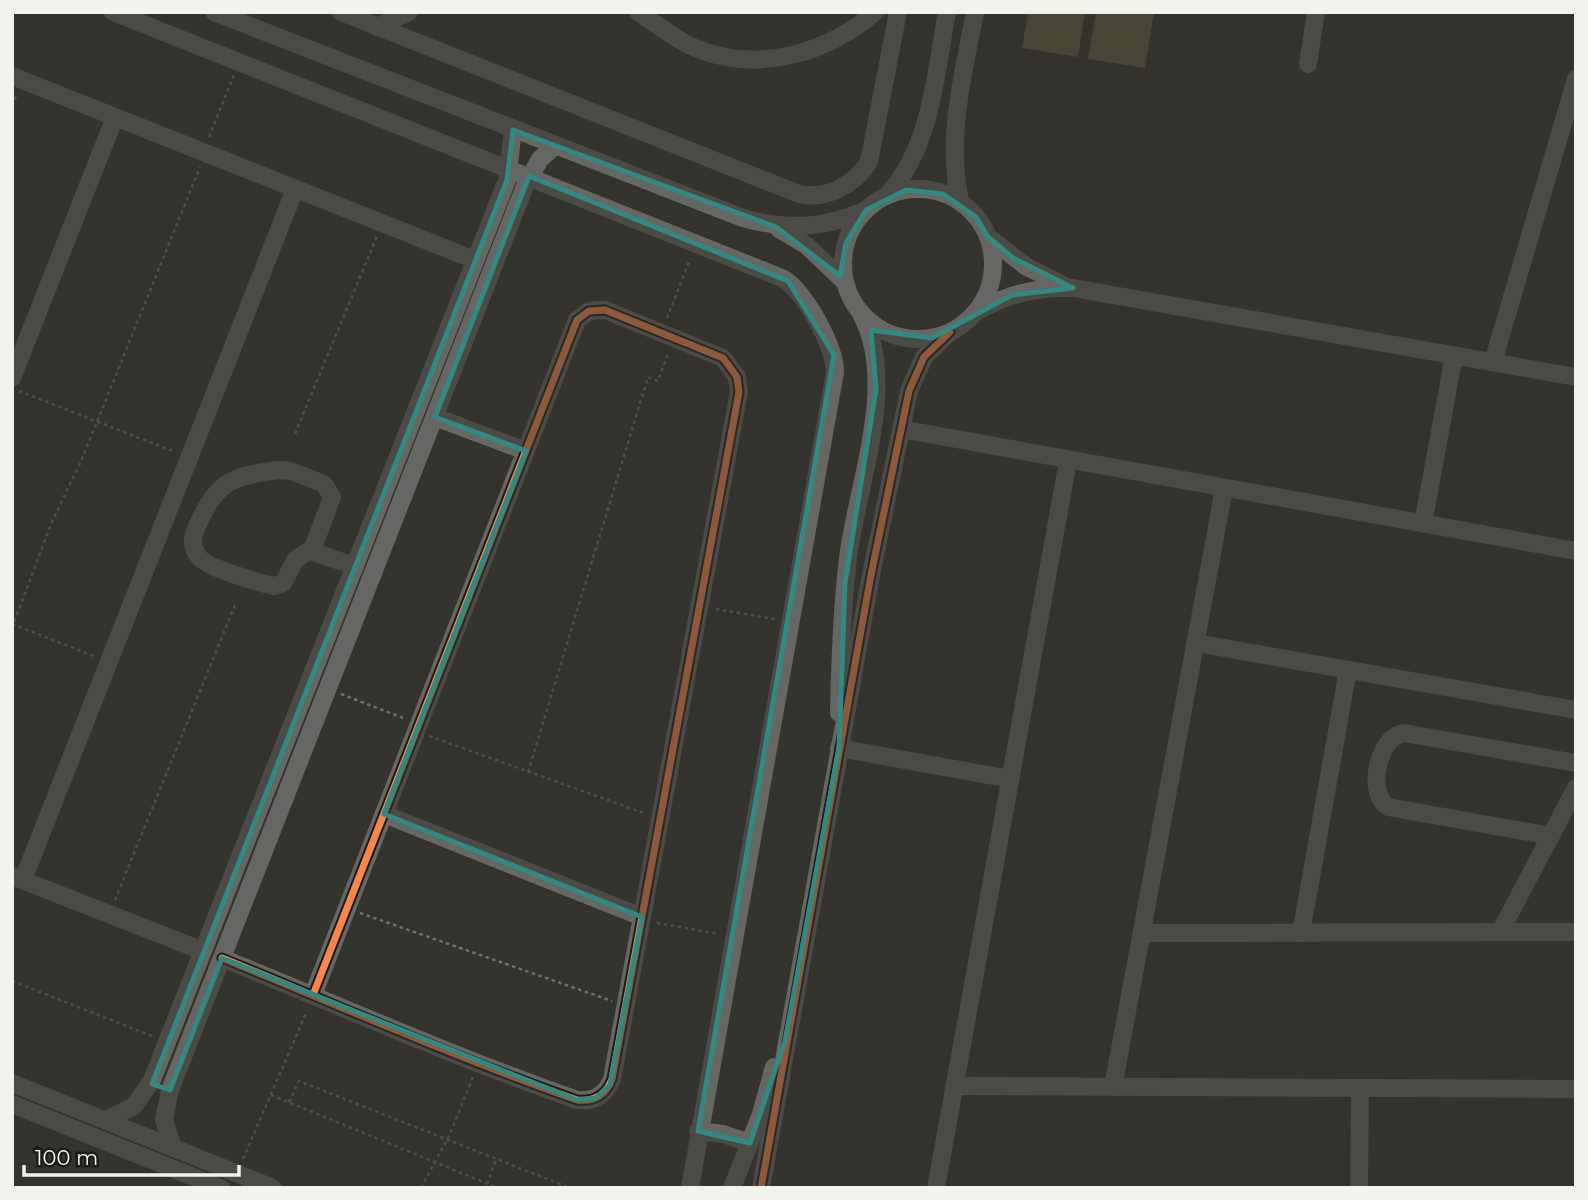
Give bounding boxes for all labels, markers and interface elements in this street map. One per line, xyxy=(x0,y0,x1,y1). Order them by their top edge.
scale bar xyxy=(24,1134,240,1178)
text: 100 m xyxy=(35,1145,98,1170)

